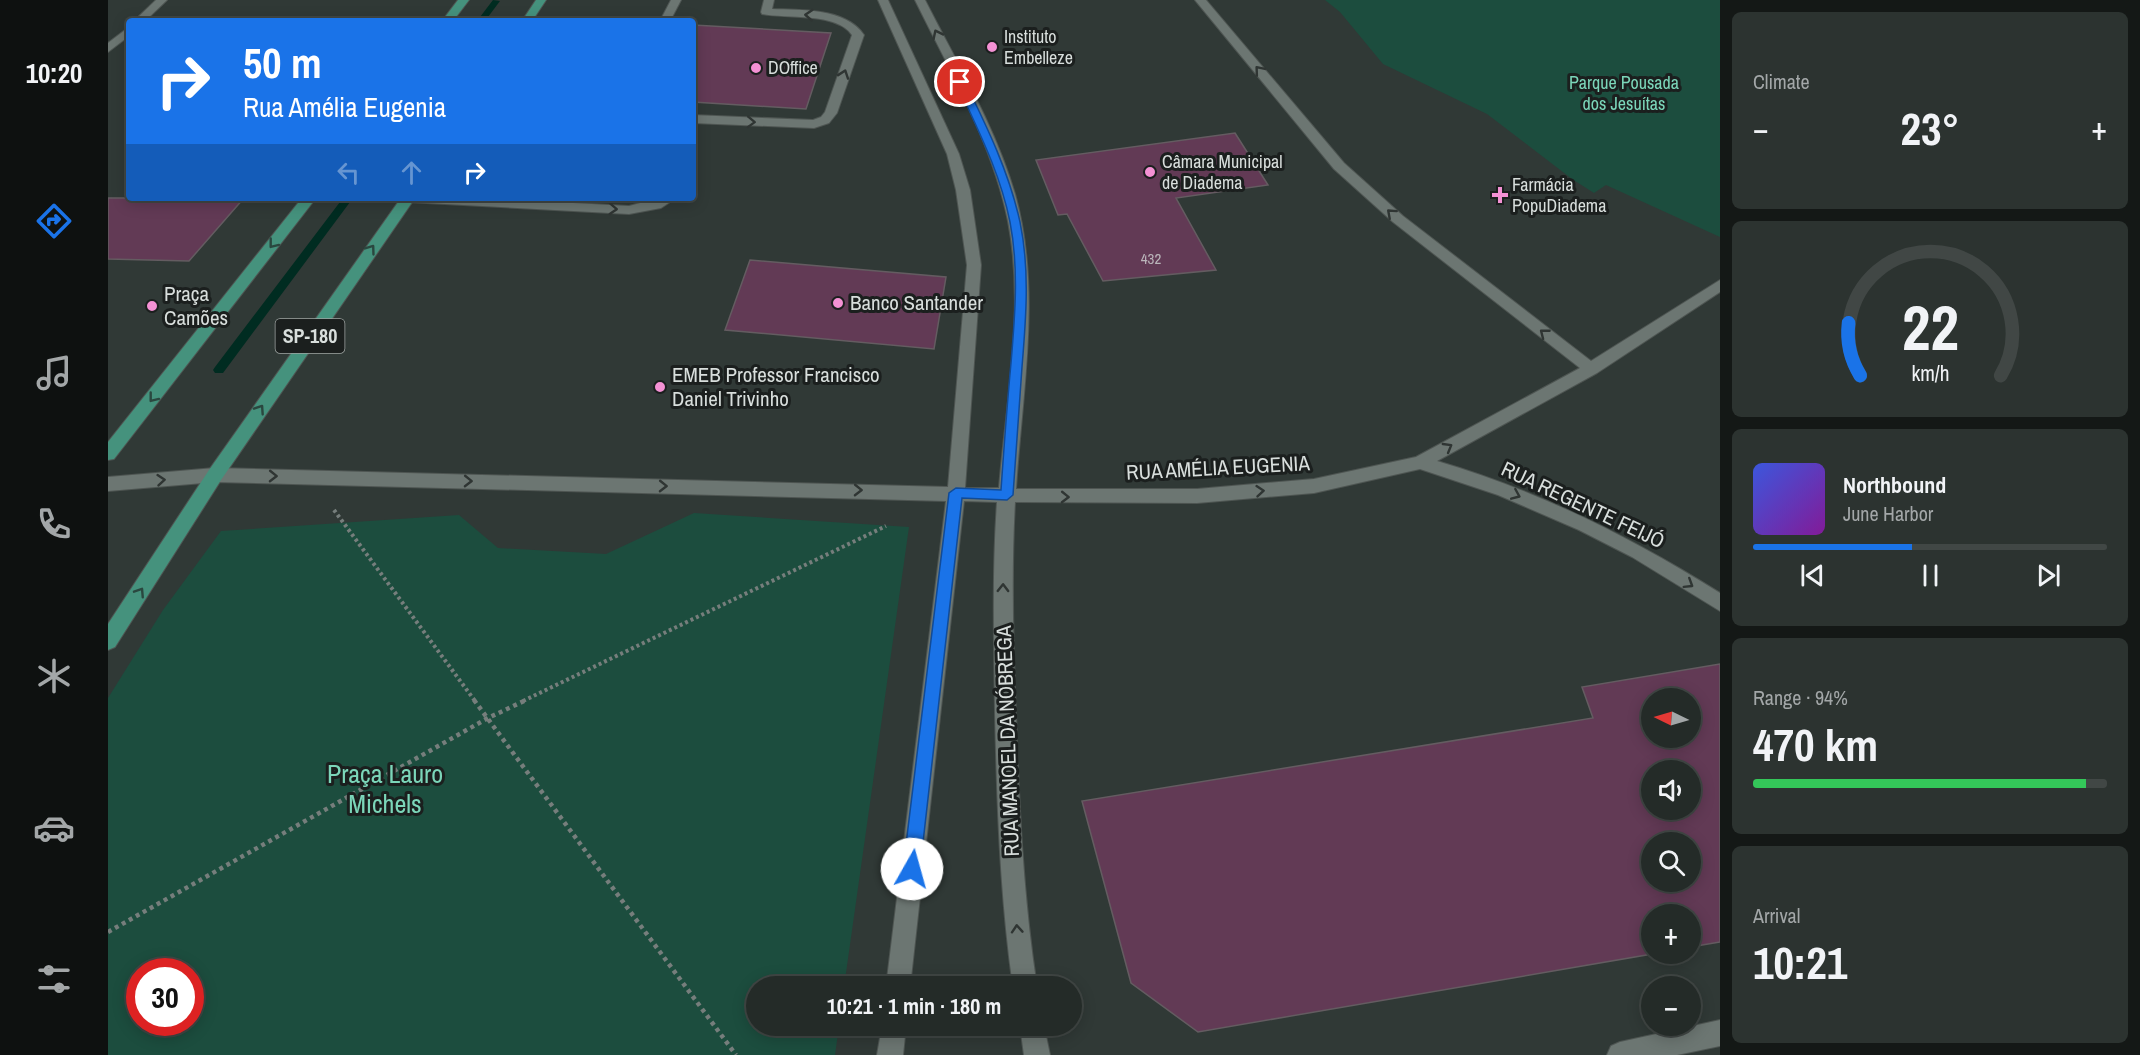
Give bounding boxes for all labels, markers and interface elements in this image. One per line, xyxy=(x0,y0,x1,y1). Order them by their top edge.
one-way arrow xyxy=(804,9,813,22)
place label: Instituto Embelleze xyxy=(1004,24,1073,70)
one-way arrow xyxy=(932,29,944,40)
text: 50 m xyxy=(243,35,322,91)
marker: Instituto Embelleze xyxy=(985,40,999,54)
icon: right xyxy=(144,42,222,120)
text: 10:20 xyxy=(26,55,82,91)
place label: DOffice xyxy=(768,55,818,80)
pin xyxy=(934,56,985,107)
marker: DOffice xyxy=(749,61,763,75)
icon: arrive xyxy=(943,65,976,98)
one-way arrow xyxy=(1255,66,1266,77)
text: Climate xyxy=(1753,68,1810,95)
one-way arrow xyxy=(837,69,850,80)
park label: Parque Pousada dos Jesuítas xyxy=(1569,70,1679,116)
text: Rua Amélia Eugenia xyxy=(243,89,446,125)
text: 23° xyxy=(1900,98,1960,159)
text: − xyxy=(1753,106,1769,150)
text: + xyxy=(2091,106,2107,150)
one-way arrow xyxy=(747,115,756,128)
place label: Câmara Municipal de Diadema xyxy=(1162,149,1283,195)
icon: left xyxy=(332,156,365,189)
icon: ahead xyxy=(395,156,428,189)
icon: right xyxy=(458,156,491,189)
marker: Câmara Municipal de Diadema xyxy=(1143,165,1157,179)
place label: Farmácia PopuDiadema xyxy=(1512,172,1606,218)
marker: Farmácia PopuDiadema xyxy=(1493,188,1507,202)
icon: directions xyxy=(33,200,75,242)
one-way arrow xyxy=(608,203,617,216)
one-way arrow xyxy=(1387,209,1398,220)
one-way arrow xyxy=(269,237,280,248)
one-way arrow xyxy=(364,245,375,256)
house number: 432 xyxy=(1141,248,1161,269)
place label: Praça Camões xyxy=(164,279,228,332)
text: 22 xyxy=(1902,285,1958,369)
place label: Banco Santander xyxy=(850,288,983,317)
marker: Banco Santander xyxy=(831,296,845,310)
marker: Praça Camões xyxy=(145,299,159,313)
road number: SP-180 xyxy=(276,319,344,353)
one-way arrow xyxy=(1540,329,1551,340)
icon: music xyxy=(33,352,75,394)
text: km/h xyxy=(1911,359,1949,388)
place label: EMEB Professor Francisco Daniel Trivinho xyxy=(672,360,880,413)
marker: EMEB Professor Francisco Daniel Trivinho xyxy=(653,380,667,394)
one-way arrow xyxy=(149,391,160,402)
one-way arrow xyxy=(253,405,264,416)
one-way arrow xyxy=(1442,443,1452,454)
street label: RUA AMÉLIA EUGENIA xyxy=(1125,448,1311,487)
street label: RUA REGENTE FEIJÓ xyxy=(1497,454,1670,555)
one-way arrow xyxy=(268,470,277,483)
text: Northbound xyxy=(1843,470,1946,500)
one-way arrow xyxy=(157,473,166,486)
one-way arrow xyxy=(463,475,472,487)
one-way arrow xyxy=(658,479,667,492)
one-way arrow xyxy=(853,484,862,496)
one-way arrow xyxy=(1255,485,1264,498)
one-way arrow xyxy=(1509,487,1520,499)
one-way arrow xyxy=(1061,491,1070,503)
text: June Harbor xyxy=(1843,500,1933,527)
icon: phone xyxy=(33,503,75,545)
icon: previous xyxy=(1796,559,1829,592)
icon: pause xyxy=(1914,559,1947,592)
icon: next xyxy=(2032,559,2065,592)
one-way arrow xyxy=(1683,576,1693,588)
one-way arrow xyxy=(997,583,1009,592)
one-way arrow xyxy=(132,588,144,598)
street label: RUA MANOEL DA NÓBREGA xyxy=(989,625,1026,857)
icon: climate xyxy=(33,655,75,697)
text: Range · 94% xyxy=(1753,684,1848,711)
north arrow xyxy=(1641,688,1701,748)
map controls xyxy=(1641,688,1701,1036)
text: 470 km xyxy=(1753,714,1878,775)
park label: Praça Lauro Michels xyxy=(327,756,443,821)
button: sound xyxy=(1641,760,1701,820)
icon: car xyxy=(33,807,75,849)
button: search xyxy=(1641,832,1701,892)
position arrow xyxy=(880,837,944,901)
text: Arrival xyxy=(1753,902,1800,929)
button: + xyxy=(1641,904,1701,964)
one-way arrow xyxy=(1011,925,1024,934)
text: 10:21 xyxy=(1753,932,1847,993)
icon: filters xyxy=(33,958,75,1000)
speed limit sign: 30 xyxy=(126,958,204,1036)
button: − xyxy=(1641,976,1701,1036)
text: 10:21 · 1 min · 180 m xyxy=(827,991,1001,1021)

